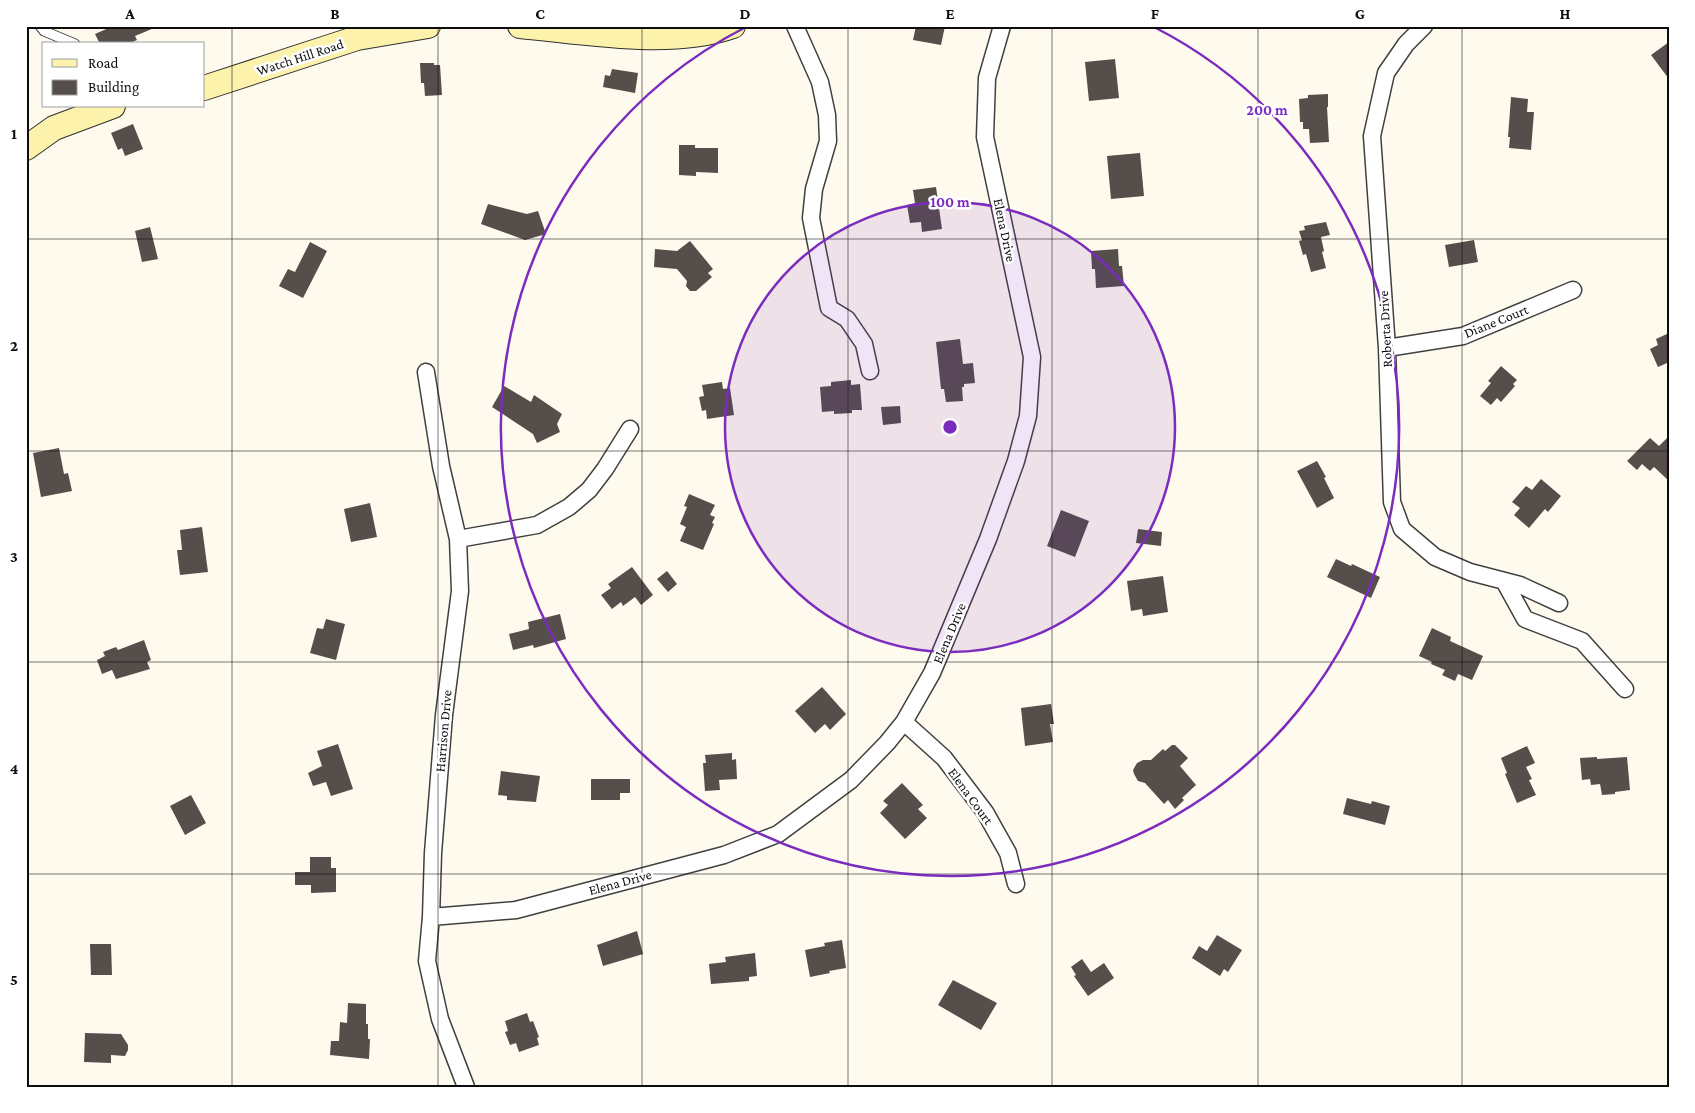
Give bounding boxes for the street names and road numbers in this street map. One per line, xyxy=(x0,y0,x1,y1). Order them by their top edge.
street label: Watch Hill Road xyxy=(255,35,346,79)
street label: Elena Drive xyxy=(990,197,1020,263)
street label: Roberta Drive xyxy=(1375,290,1395,368)
street label: Diane Court xyxy=(1462,301,1531,341)
street label: Elena Drive xyxy=(929,600,969,666)
street label: Harrison Drive xyxy=(431,689,455,773)
street label: Elena Court xyxy=(945,765,997,828)
street label: Elena Drive xyxy=(587,866,653,898)

